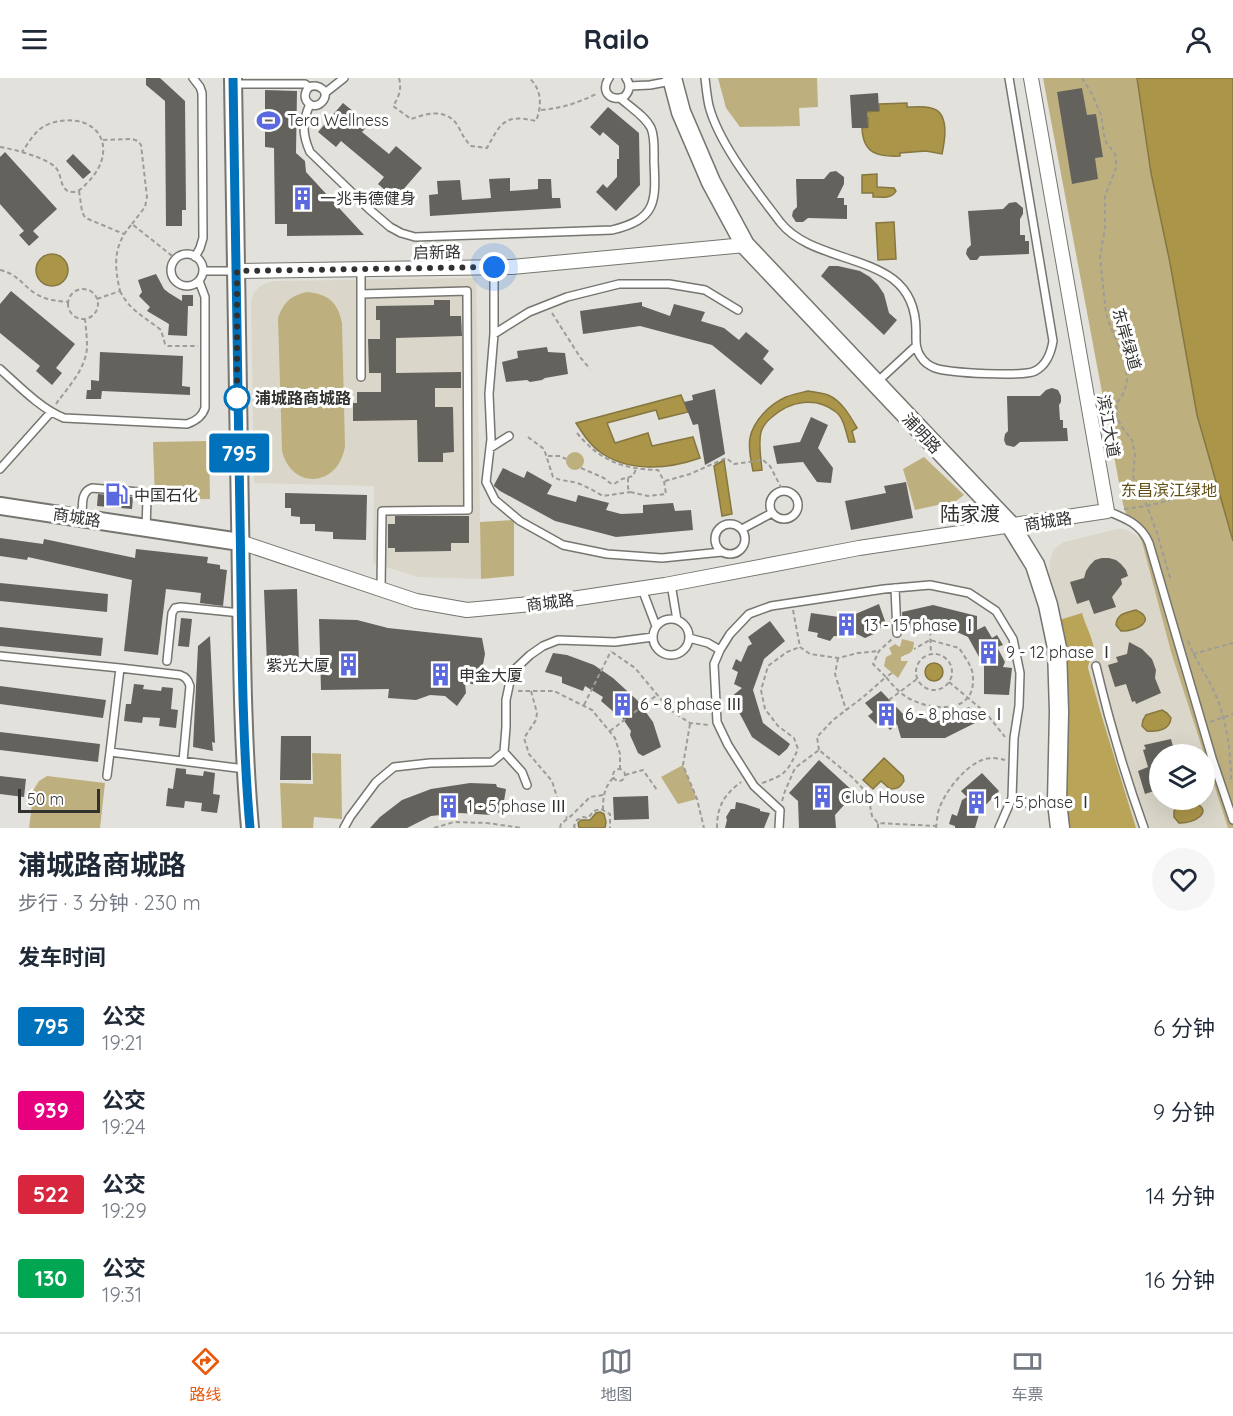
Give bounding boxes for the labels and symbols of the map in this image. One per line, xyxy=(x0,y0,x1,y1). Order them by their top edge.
sports icon: Tera Wellness xyxy=(256,107,282,133)
place label: Tera Wellness xyxy=(287,110,389,130)
building icon: 一兆韦德健身 xyxy=(289,185,315,211)
place label: 一兆韦德健身 xyxy=(320,188,416,208)
street label: 启新路 xyxy=(413,242,461,262)
your location xyxy=(479,252,509,282)
street label: 东岸绿道 xyxy=(1109,305,1145,373)
marker: 浦城路商城路 xyxy=(224,385,250,411)
place label: 浦城路商城路 xyxy=(255,388,351,408)
street label: 滨江大道 xyxy=(1094,393,1124,459)
street label: 浦明路 xyxy=(898,409,946,457)
line badge: 795 xyxy=(204,434,274,472)
park label: 东昌滨江绿地 xyxy=(1121,480,1217,500)
fuel station icon: 中国石化 xyxy=(103,482,129,508)
place label: 中国石化 xyxy=(134,485,198,505)
district label: 陆家渡 xyxy=(940,501,1000,526)
street label: 商城路 xyxy=(52,503,102,531)
street label: 商城路 xyxy=(1023,507,1073,535)
street label: 商城路 xyxy=(525,589,575,615)
building icon: 13 - 15 phase Ⅰ xyxy=(833,612,859,638)
place label: 13 - 15 phase Ⅰ xyxy=(864,615,978,635)
building icon: 9 - 12 phase Ⅰ xyxy=(975,639,1001,665)
place label: 9 - 12 phase Ⅰ xyxy=(1006,642,1114,662)
building icon: 紫光大厦 xyxy=(335,652,361,678)
place label: 紫光大厦 xyxy=(266,655,330,675)
building icon: 申金大厦 xyxy=(428,662,454,688)
place label: 申金大厦 xyxy=(459,665,523,685)
building icon: 6 - 8 phase Ⅲ xyxy=(609,691,635,717)
place label: 6 - 8 phase Ⅲ xyxy=(640,694,742,714)
building icon: 6 - 8 phase Ⅰ xyxy=(874,701,900,727)
place label: 6 - 8 phase Ⅰ xyxy=(905,704,1007,724)
building icon: Club House xyxy=(810,784,836,810)
scale bar xyxy=(18,786,100,814)
place label: Club House xyxy=(841,787,925,807)
building icon: 1 - 5 phase Ⅰ xyxy=(963,789,989,815)
place label: 1 - 5 phase Ⅰ xyxy=(994,792,1093,812)
building icon: 1 - 5 phase Ⅲ xyxy=(436,793,462,819)
place label: 1 - 5 phase Ⅲ xyxy=(467,796,566,816)

